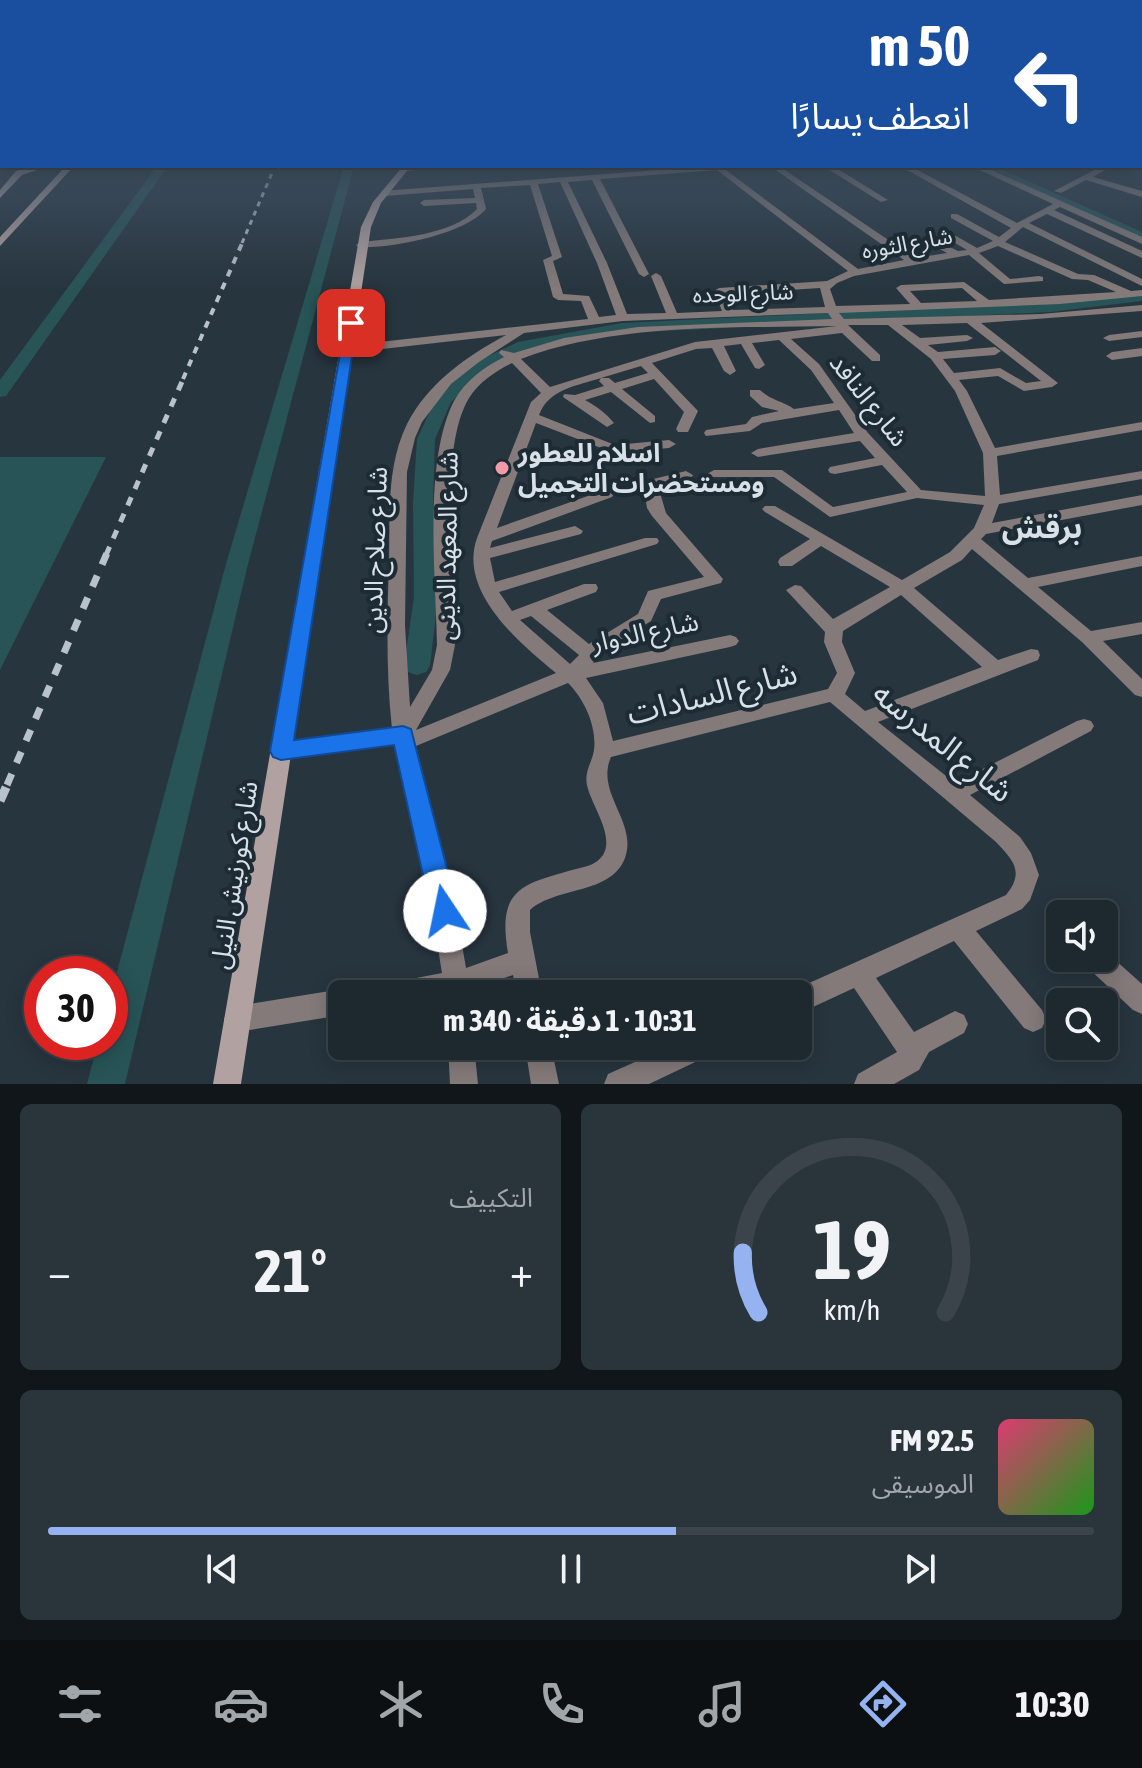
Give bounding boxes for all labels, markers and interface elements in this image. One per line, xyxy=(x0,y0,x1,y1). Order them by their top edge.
text: 50 m xyxy=(869,14,970,78)
icon: left xyxy=(998,32,1102,136)
text: انعطف يسارًا xyxy=(790,95,970,137)
street label: شارع الثوره xyxy=(860,222,955,268)
street label: شارع الوحده xyxy=(692,278,794,312)
pin xyxy=(317,289,385,357)
icon: arrive xyxy=(329,301,373,345)
street label: شارع النافد xyxy=(820,348,914,455)
place label: اسلام للعطور ومستحضرات التجميل xyxy=(517,438,765,498)
street label: شارع المعهد الدينى xyxy=(430,451,468,641)
marker: اسلام للعطور ومستحضرات التجميل xyxy=(493,459,511,477)
street label: شارع صلاح الدين xyxy=(357,466,397,634)
district label: برقش xyxy=(1002,510,1082,545)
street label: شارع الدوار xyxy=(588,606,702,662)
street label: شارع السادات xyxy=(623,654,802,737)
street label: شارع المدرسه xyxy=(862,674,1021,814)
street label: شارع كورنيش النيل xyxy=(204,779,268,972)
position arrow xyxy=(403,869,487,953)
map controls xyxy=(1046,900,1118,1060)
button: sound xyxy=(1046,900,1118,972)
speed limit sign: 30 xyxy=(24,956,128,1060)
button: search xyxy=(1046,988,1118,1060)
text: 10:31 · 1 دقيقة · 340 m xyxy=(443,1003,697,1037)
text: التكييف xyxy=(449,1183,533,1213)
text: 19 xyxy=(812,1201,891,1297)
text: 21° xyxy=(254,1236,327,1305)
text: − xyxy=(48,1246,71,1296)
text: + xyxy=(510,1246,533,1296)
text: km/h xyxy=(823,1293,880,1326)
text: 92.5 FM xyxy=(890,1423,974,1457)
text: الموسيقى xyxy=(872,1469,974,1499)
icon: previous xyxy=(200,1547,244,1591)
icon: pause xyxy=(549,1547,593,1591)
icon: next xyxy=(898,1547,942,1591)
icon: filters xyxy=(52,1676,108,1732)
icon: car xyxy=(213,1676,269,1732)
icon: climate xyxy=(373,1676,429,1732)
icon: phone xyxy=(534,1676,590,1732)
icon: music xyxy=(694,1676,750,1732)
icon: directions xyxy=(855,1676,911,1732)
text: 10:30 xyxy=(1015,1683,1090,1725)

